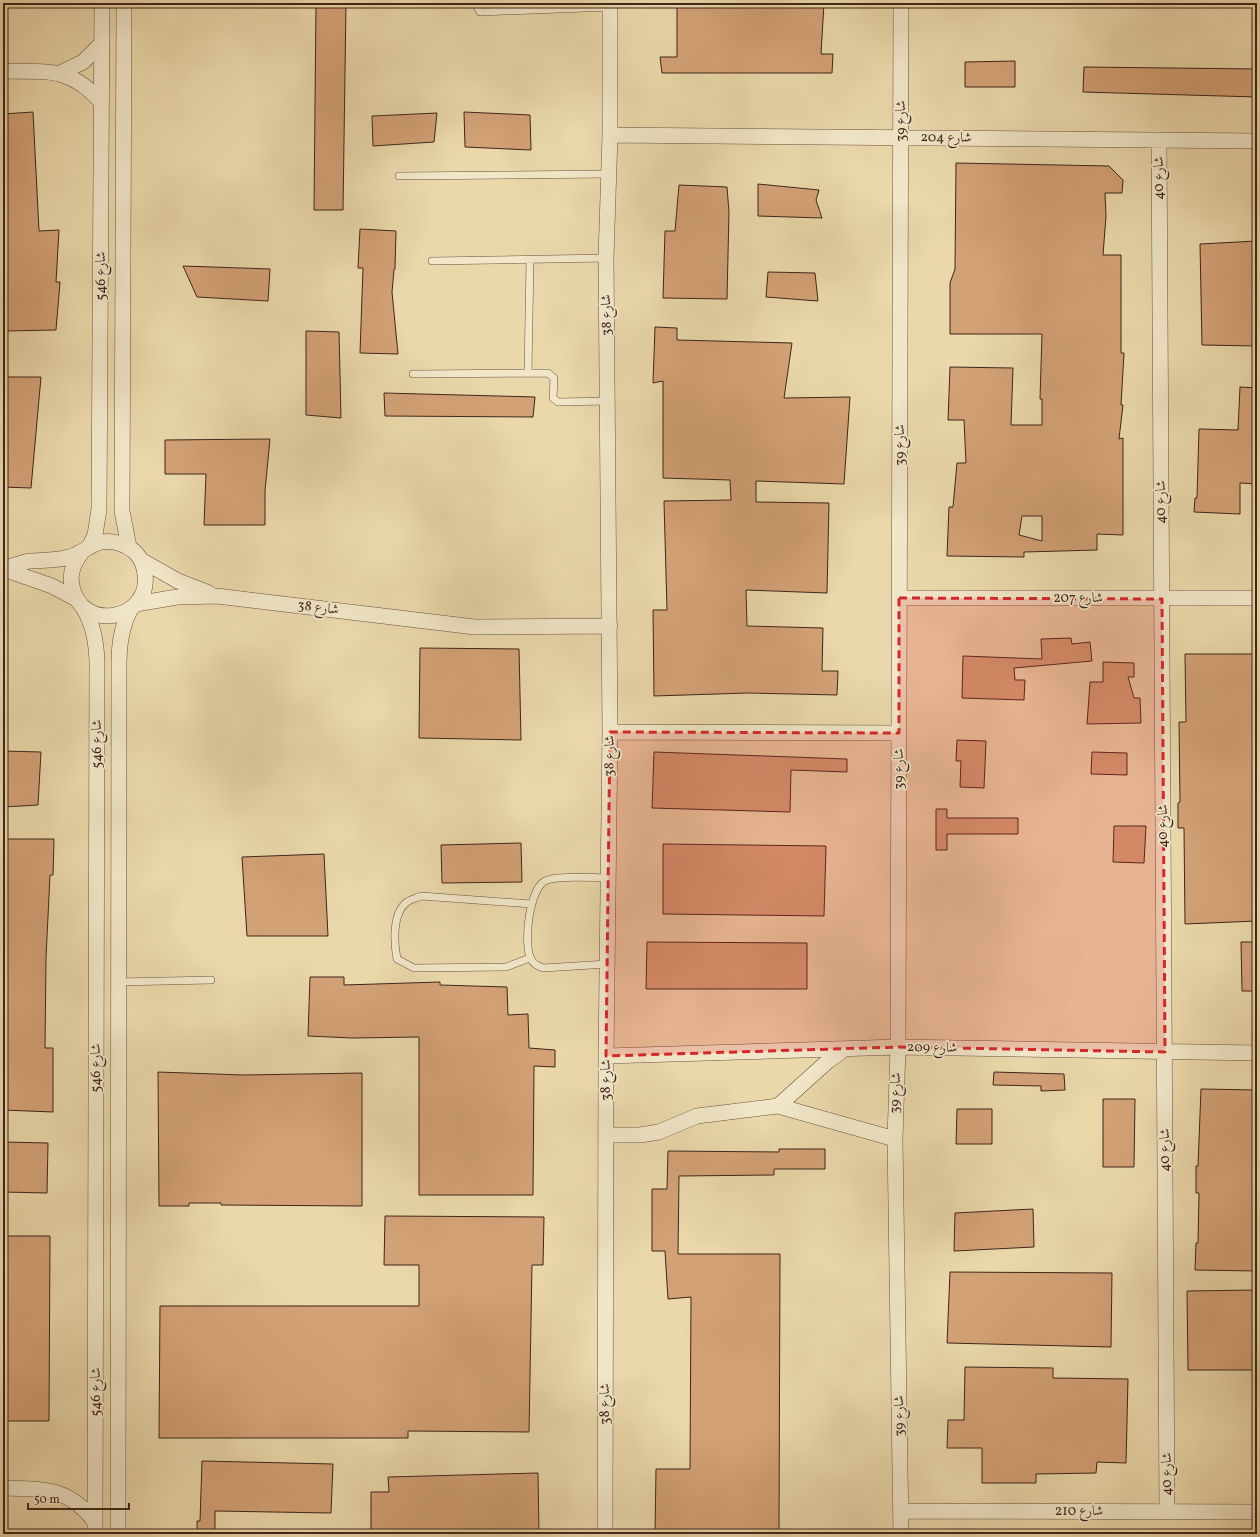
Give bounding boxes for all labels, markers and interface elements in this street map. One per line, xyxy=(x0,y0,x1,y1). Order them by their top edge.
street label: شارع 39 xyxy=(892,100,912,142)
street label: شارع 204 xyxy=(920,128,972,149)
street label: شارع 40 xyxy=(1150,156,1170,200)
street label: شارع 546 xyxy=(92,251,112,301)
street label: شارع 38 xyxy=(597,294,618,336)
street label: شارع 39 xyxy=(891,424,911,466)
street label: شارع 40 xyxy=(1152,480,1172,524)
street label: شارع 207 xyxy=(1053,589,1103,609)
street label: شارع 38 xyxy=(296,596,340,621)
street label: شارع 546 xyxy=(88,719,108,769)
street label: شارع 38 xyxy=(600,735,621,777)
street label: شارع 39 xyxy=(890,748,910,790)
street label: شارع 40 xyxy=(1154,804,1174,848)
street label: شارع 209 xyxy=(907,1038,957,1059)
street label: شارع 546 xyxy=(87,1043,107,1093)
street label: شارع 38 xyxy=(597,1059,617,1101)
street label: شارع 39 xyxy=(886,1072,907,1114)
street label: شارع 40 xyxy=(1156,1128,1176,1172)
street label: شارع 546 xyxy=(87,1367,107,1417)
street label: شارع 38 xyxy=(596,1383,616,1425)
street label: شارع 39 xyxy=(890,1395,911,1437)
street label: شارع 40 xyxy=(1158,1452,1178,1496)
scale bar xyxy=(28,1485,129,1511)
text: 50 m xyxy=(34,1492,60,1508)
street label: شارع 210 xyxy=(1055,1502,1103,1522)

